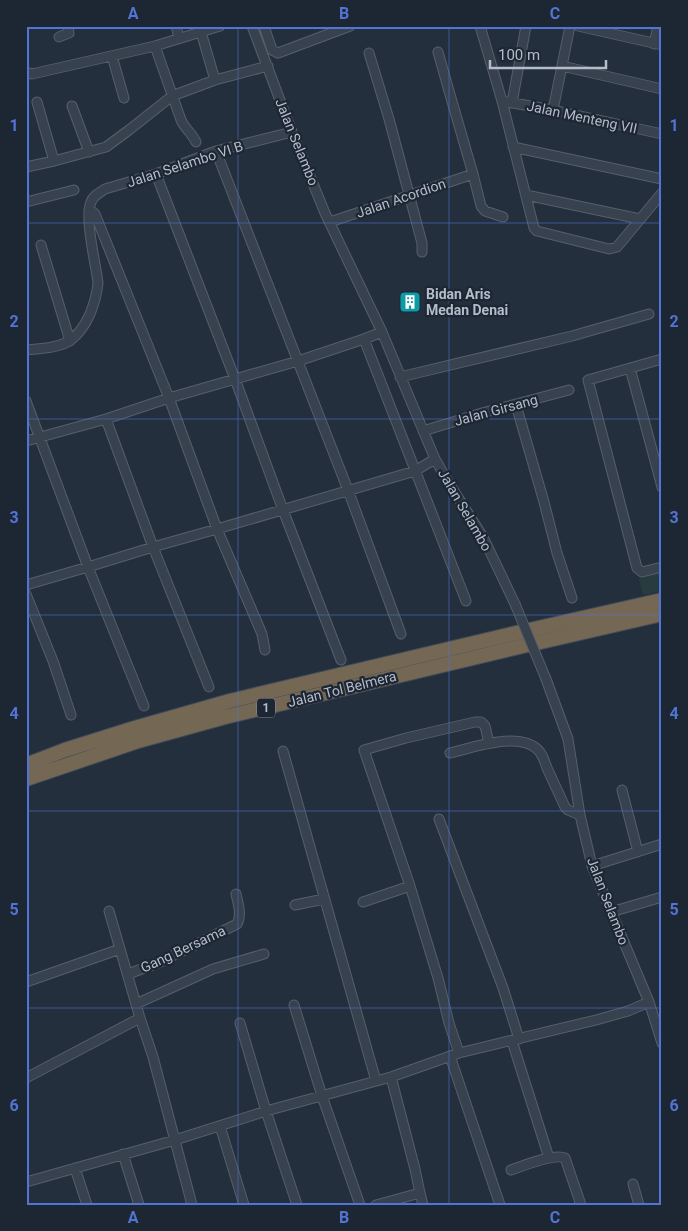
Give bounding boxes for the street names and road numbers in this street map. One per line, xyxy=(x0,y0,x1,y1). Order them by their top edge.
street label: Jalan Selambo xyxy=(272,96,322,188)
street label: Jalan Menteng VII xyxy=(525,97,639,137)
street label: Jalan Selambo VI B xyxy=(125,138,245,190)
street label: Jalan Acordion xyxy=(354,175,448,221)
street label: Jalan Girsang xyxy=(453,391,539,429)
street label: Jalan Selambo xyxy=(435,466,495,554)
street label: Jalan Tol Belmera xyxy=(286,668,398,710)
road number: 1 xyxy=(257,698,275,718)
street label: Jalan Selambo xyxy=(584,855,632,947)
street label: Gang Bersama xyxy=(138,922,228,976)

